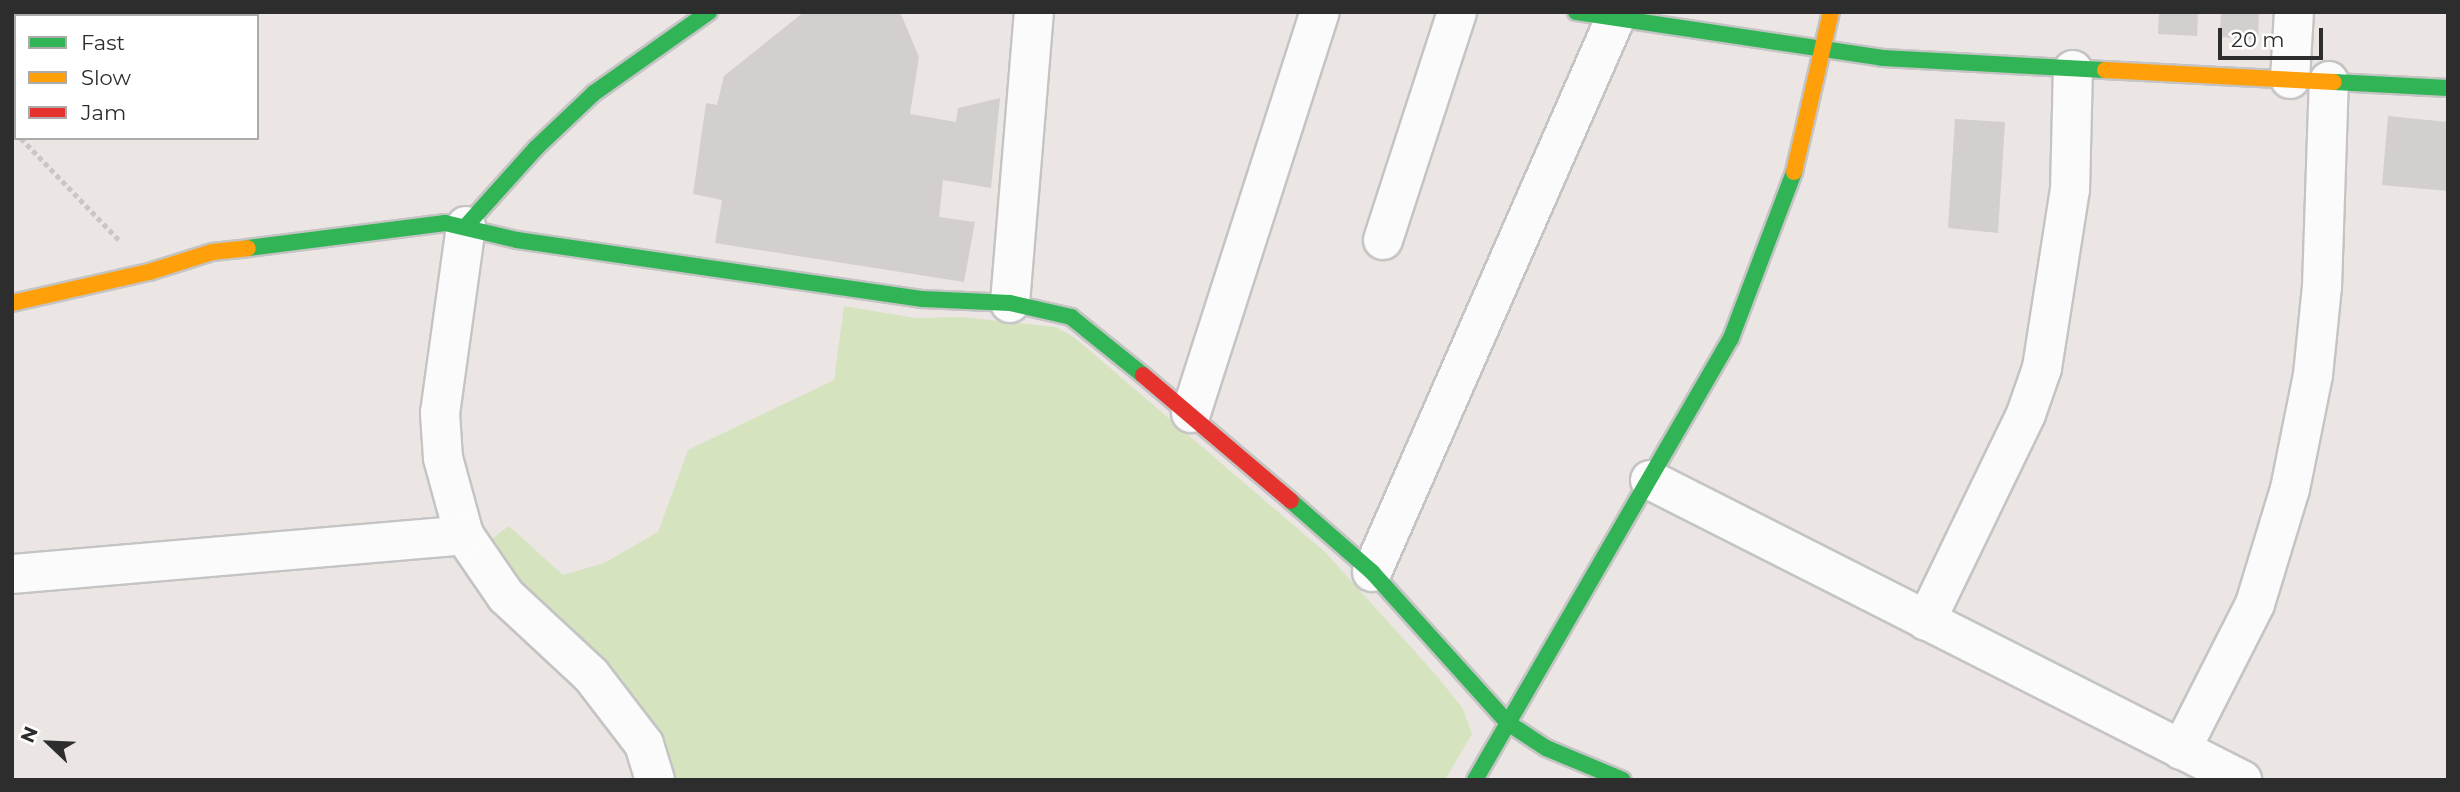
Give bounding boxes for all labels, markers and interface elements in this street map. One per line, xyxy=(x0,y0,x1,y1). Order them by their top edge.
legend xyxy=(14,14,259,140)
scale bar xyxy=(2222,14,2327,58)
text: 20 m xyxy=(2231,27,2285,52)
text: Fast xyxy=(81,30,125,55)
text: Slow xyxy=(81,65,131,90)
text: Jam xyxy=(81,100,126,125)
north arrow xyxy=(14,708,84,778)
text: N xyxy=(16,723,43,746)

